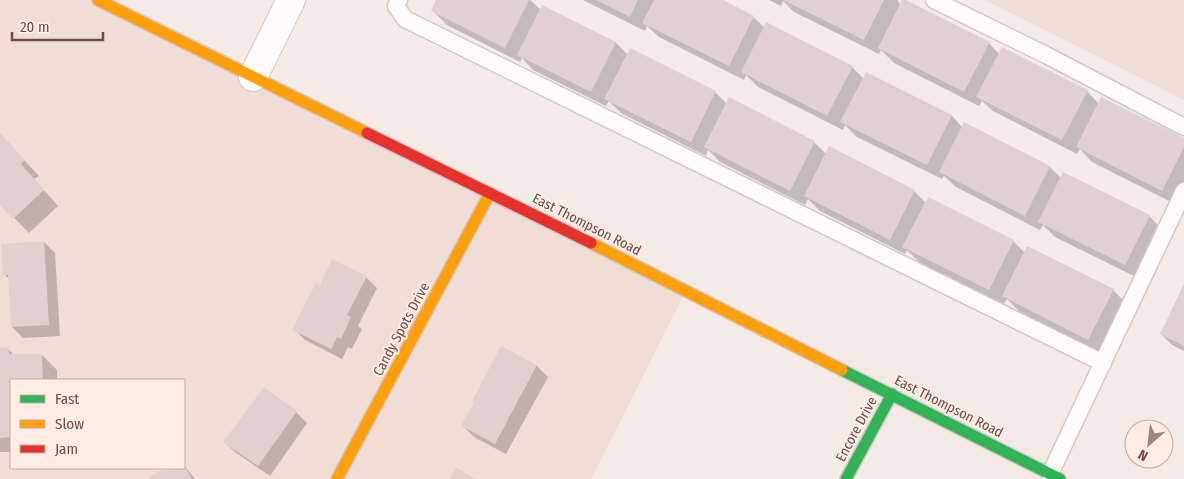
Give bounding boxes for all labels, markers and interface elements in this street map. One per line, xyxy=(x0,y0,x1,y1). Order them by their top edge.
scale bar xyxy=(12,10,104,42)
text: 20 m xyxy=(20,18,50,36)
street label: East Thompson Road xyxy=(530,190,644,259)
street label: Candy Spots Drive xyxy=(370,279,433,379)
street label: East Thompson Road xyxy=(892,372,1006,441)
legend xyxy=(10,379,185,469)
text: Fast xyxy=(55,390,79,408)
street label: Encore Drive xyxy=(832,394,881,465)
text: Slow xyxy=(55,415,84,433)
north arrow xyxy=(1124,419,1174,469)
text: Jam xyxy=(55,440,78,458)
text: N xyxy=(1135,446,1151,465)

